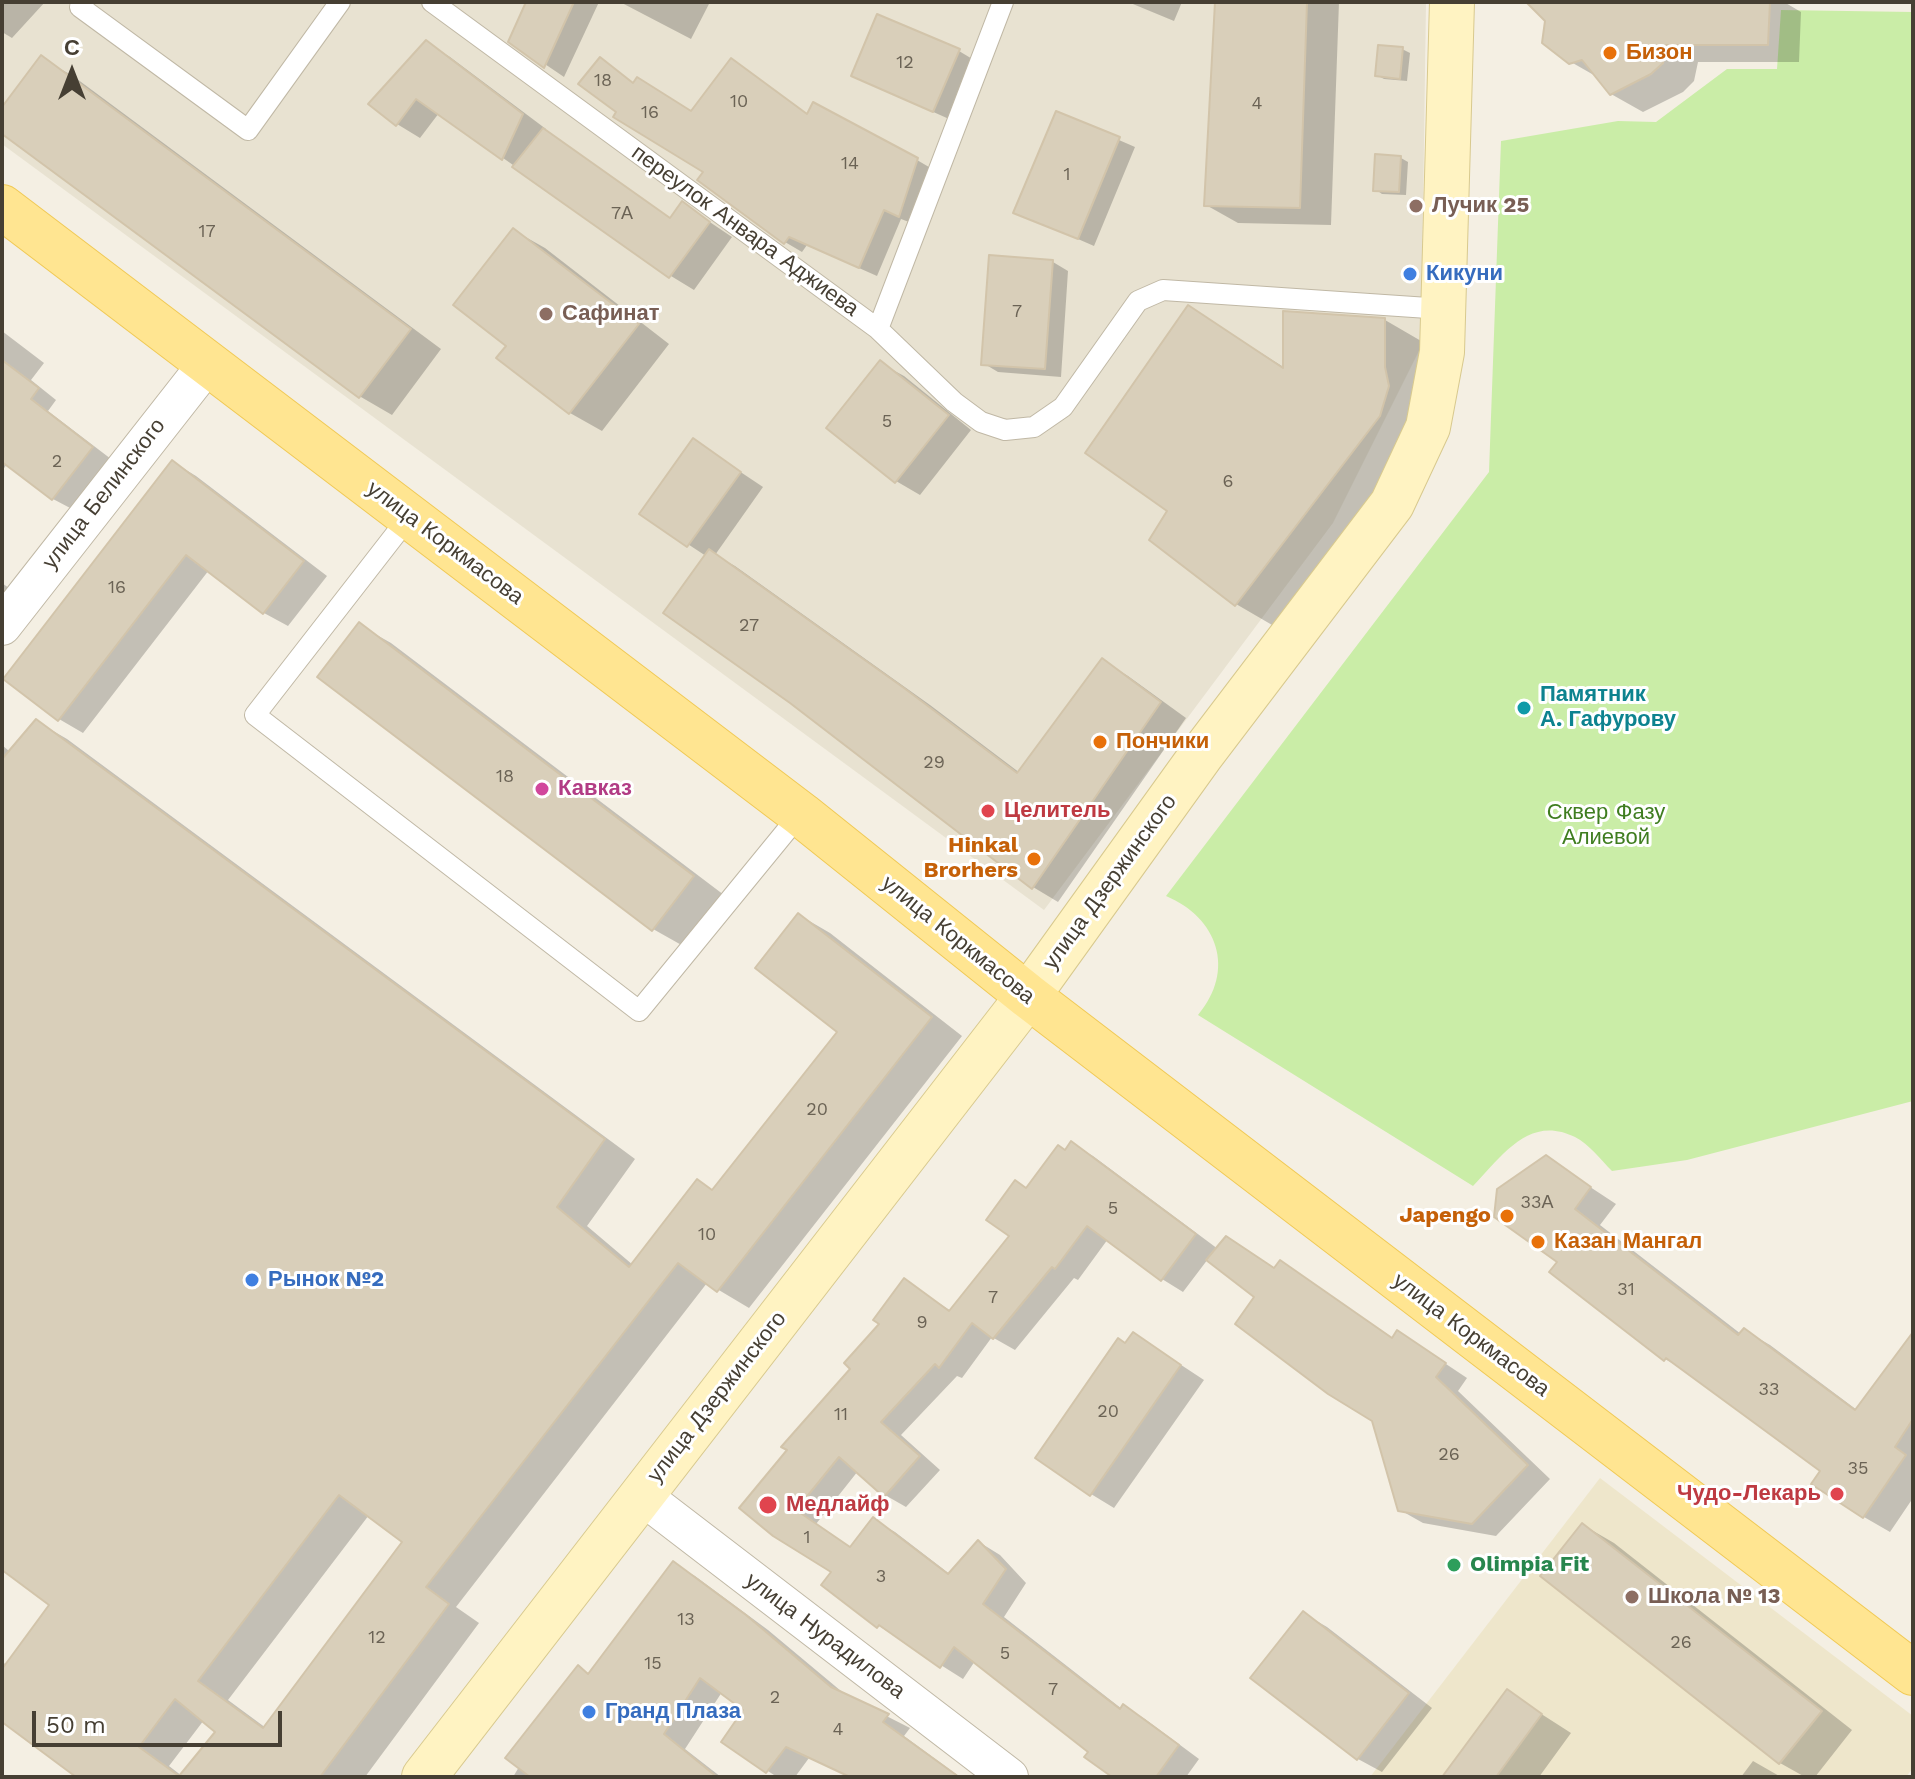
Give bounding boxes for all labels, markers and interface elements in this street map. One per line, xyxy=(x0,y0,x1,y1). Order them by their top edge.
north arrow xyxy=(32,32,112,112)
text: С xyxy=(64,35,80,60)
place label: Бизон xyxy=(1626,40,1692,66)
marker: Бизон xyxy=(1601,44,1619,62)
house number: 12 xyxy=(896,52,914,74)
house number: 18 xyxy=(594,70,612,92)
house number: 10 xyxy=(730,91,748,113)
house number: 4 xyxy=(1252,93,1262,115)
house number: 16 xyxy=(641,102,659,124)
street label: переулок Анвара Аджиева xyxy=(626,140,864,322)
house number: 14 xyxy=(841,153,859,175)
house number: 1 xyxy=(1063,164,1071,186)
place label: Лучик 25 xyxy=(1432,193,1529,219)
marker: Лучик 25 xyxy=(1407,197,1425,215)
house number: 7А xyxy=(611,203,633,225)
house number: 17 xyxy=(198,221,216,243)
place label: Кикуни xyxy=(1426,261,1503,287)
marker: Кикуни xyxy=(1401,265,1419,283)
place label: Сафинат xyxy=(562,301,659,327)
house number: 7 xyxy=(1012,301,1022,323)
marker: Сафинат xyxy=(537,305,555,323)
house number: 5 xyxy=(882,411,892,433)
street label: улица Белинского xyxy=(37,413,171,575)
house number: 2 xyxy=(52,451,62,473)
house number: 6 xyxy=(1223,471,1233,493)
street label: улица Коркмасова xyxy=(361,475,529,611)
house number: 16 xyxy=(108,577,126,599)
house number: 27 xyxy=(739,615,759,637)
place label: Памятник А. Гафурову xyxy=(1540,682,1676,734)
marker: Памятник А. Гафурову xyxy=(1515,699,1533,717)
place label: Пончики xyxy=(1116,729,1209,755)
marker: Пончики xyxy=(1091,733,1109,751)
house number: 29 xyxy=(923,752,945,774)
house number: 18 xyxy=(496,766,514,788)
place label: Кавказ xyxy=(558,776,632,802)
marker: Кавказ xyxy=(533,780,551,798)
street label: улица Дзержинского xyxy=(1038,789,1182,975)
place label: Целитель xyxy=(1004,798,1111,824)
park label: Сквер Фазу Алиевой xyxy=(1547,800,1665,852)
marker: Целитель xyxy=(979,802,997,820)
place label: Hinkal Brorhers xyxy=(924,833,1018,884)
marker: Hinkal Brorhers xyxy=(1025,850,1043,868)
street label: улица Коркмасова xyxy=(876,870,1040,1010)
house number: 20 xyxy=(806,1099,828,1121)
house number: 33А xyxy=(1521,1192,1553,1214)
house number: 5 xyxy=(1108,1198,1118,1220)
place label: Japengo xyxy=(1399,1203,1491,1229)
marker: Japengo xyxy=(1498,1207,1516,1225)
house number: 10 xyxy=(698,1224,716,1246)
place label: Казан Мангал xyxy=(1554,1229,1702,1255)
marker: Казан Мангал xyxy=(1529,1233,1547,1251)
place label: Рынок №2 xyxy=(268,1267,384,1293)
street label: улица Коркмасова xyxy=(1387,1267,1555,1403)
marker: Рынок №2 xyxy=(243,1271,261,1289)
house number: 31 xyxy=(1617,1279,1635,1301)
house number: 7 xyxy=(988,1287,998,1309)
street label: улица Дзержинского xyxy=(642,1306,792,1488)
house number: 9 xyxy=(916,1312,928,1334)
house number: 33 xyxy=(1759,1379,1779,1401)
house number: 20 xyxy=(1097,1401,1119,1423)
house number: 11 xyxy=(834,1404,848,1426)
house number: 26 xyxy=(1438,1444,1460,1466)
house number: 35 xyxy=(1848,1458,1868,1480)
place label: Чудо-Лекарь xyxy=(1677,1481,1821,1507)
marker: Чудо-Лекарь xyxy=(1828,1485,1846,1503)
place label: Медлайф xyxy=(786,1492,890,1518)
marker: Медлайф xyxy=(757,1494,779,1516)
house number: 1 xyxy=(803,1527,811,1549)
place label: Olimpia Fit xyxy=(1470,1552,1589,1578)
marker: Olimpia Fit xyxy=(1445,1556,1463,1574)
house number: 3 xyxy=(876,1566,886,1588)
street label: улица Нурадилова xyxy=(740,1567,910,1705)
place label: Школа № 13 xyxy=(1648,1584,1781,1610)
marker: Школа № 13 xyxy=(1623,1588,1641,1606)
house number: 13 xyxy=(677,1609,695,1631)
house number: 12 xyxy=(368,1627,386,1649)
house number: 26 xyxy=(1670,1632,1692,1654)
house number: 5 xyxy=(1000,1643,1010,1665)
house number: 15 xyxy=(644,1653,662,1675)
house number: 7 xyxy=(1048,1679,1058,1701)
house number: 2 xyxy=(770,1687,780,1709)
scale bar xyxy=(36,1695,286,1745)
place label: Гранд Плаза xyxy=(605,1699,741,1725)
marker: Гранд Плаза xyxy=(580,1703,598,1721)
text: 50 m xyxy=(46,1711,106,1739)
house number: 4 xyxy=(833,1719,843,1741)

